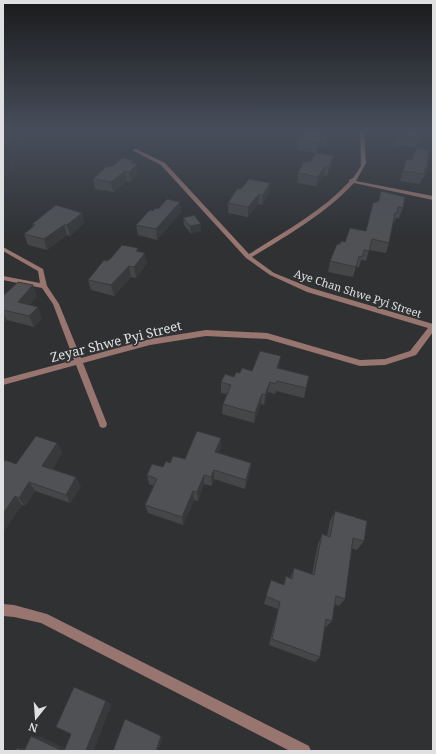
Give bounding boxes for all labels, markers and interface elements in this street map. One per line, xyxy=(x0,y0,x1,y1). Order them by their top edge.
street label: Aye Chan Shwe Pyi Street xyxy=(292,265,424,321)
street label: Zeyar Shwe Pyi Street xyxy=(48,316,184,366)
north arrow xyxy=(16,698,56,738)
text: N xyxy=(26,720,39,736)

